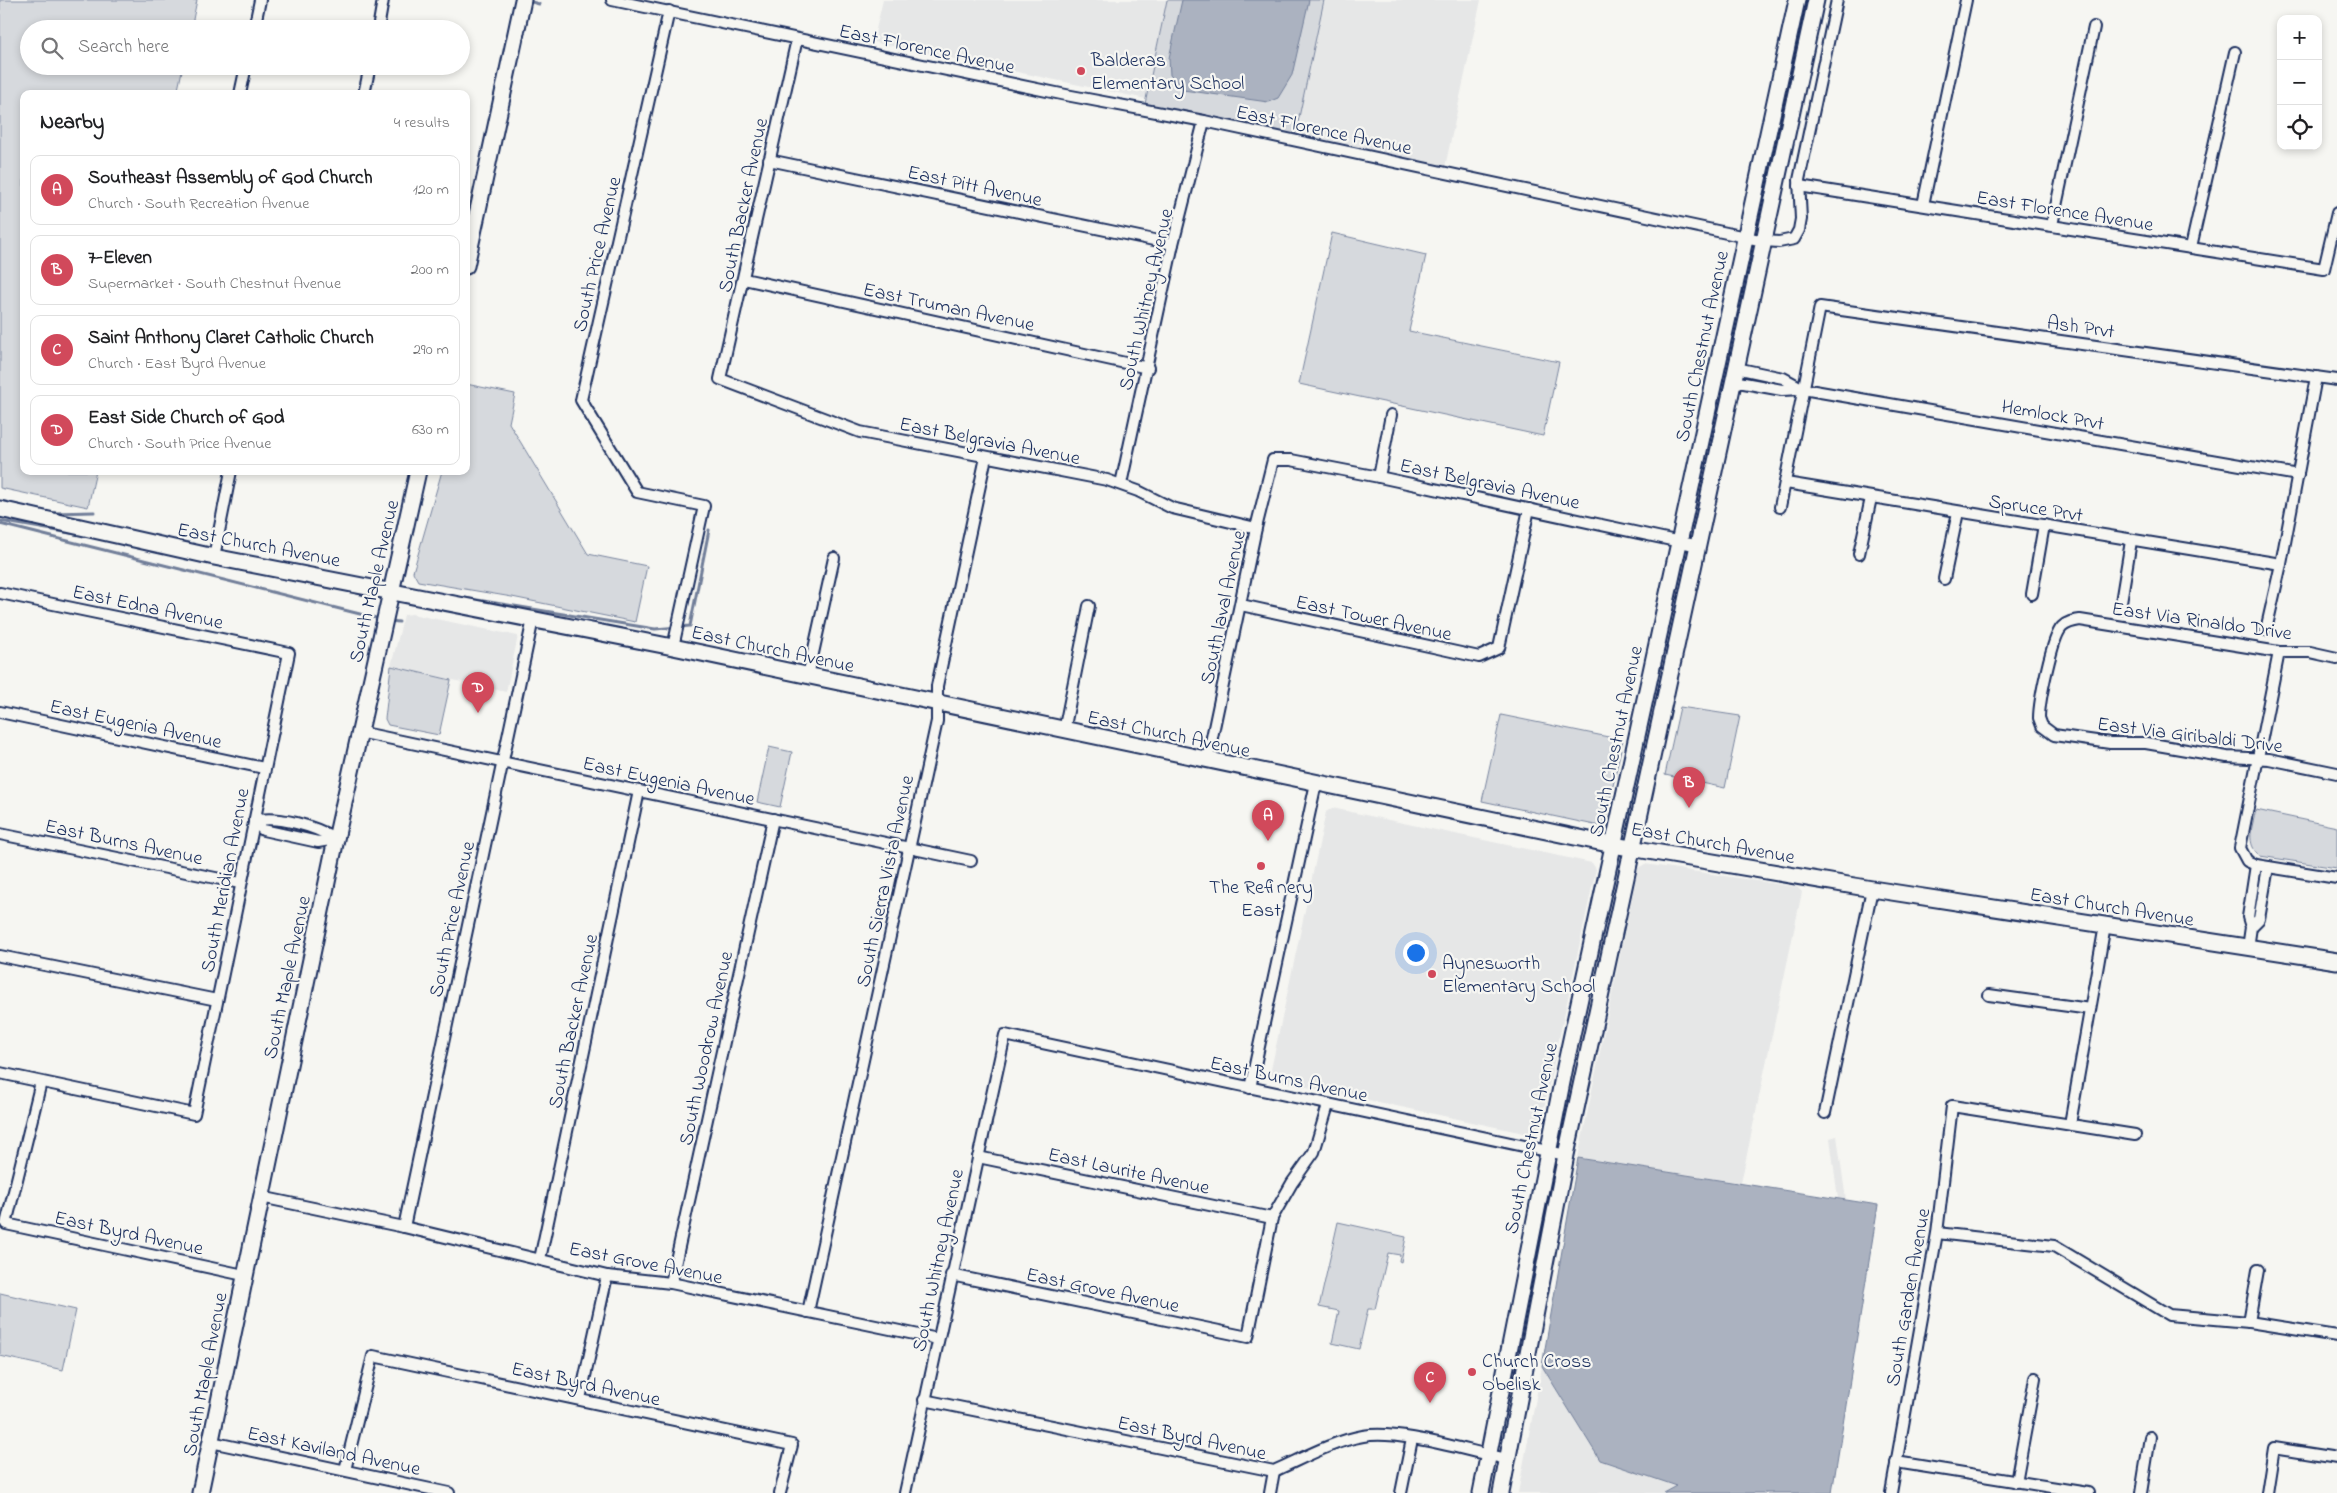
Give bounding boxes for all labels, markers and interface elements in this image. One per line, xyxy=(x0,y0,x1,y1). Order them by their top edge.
map controls xyxy=(2277,15,2322,150)
button: + xyxy=(2277,15,2322,60)
street label: East Florence Avenue xyxy=(836,18,1017,83)
search box xyxy=(20,20,470,75)
icon: search xyxy=(38,34,66,62)
text: Search here xyxy=(78,34,169,61)
place label: Balderas Elementary School xyxy=(1090,47,1244,99)
button: − xyxy=(2277,60,2322,105)
marker: Balderas Elementary School xyxy=(1075,65,1087,77)
street label: East Florence Avenue xyxy=(1233,99,1414,164)
button: locate xyxy=(2277,105,2322,150)
text: Nearby xyxy=(40,108,104,138)
text: 4 results xyxy=(394,111,450,135)
street label: South Backer Avenue xyxy=(712,116,777,295)
street label: East Pitt Avenue xyxy=(904,159,1045,216)
text: Southeast Assembly of God Church xyxy=(88,165,372,192)
street label: South Price Avenue xyxy=(566,174,630,335)
text: A xyxy=(52,178,62,202)
text: 120 m xyxy=(413,178,449,202)
street label: East Florence Avenue xyxy=(1974,184,2155,241)
text: Church · South Recreation Avenue xyxy=(88,192,309,216)
street label: South Whitney Avenue xyxy=(1112,206,1182,393)
text: 7-Eleven xyxy=(88,245,152,272)
street label: South Chestnut Avenue xyxy=(1669,248,1738,445)
text: B xyxy=(52,258,62,282)
text: 200 m xyxy=(411,258,449,282)
text: Supermarket · South Chestnut Avenue xyxy=(88,272,341,296)
street label: East Truman Avenue xyxy=(860,276,1037,341)
street label: Ash Prvt xyxy=(2045,309,2117,348)
text: Saint Anthony Claret Catholic Church xyxy=(88,325,374,352)
text: C xyxy=(53,338,61,362)
text: 290 m xyxy=(413,338,449,362)
text: Church · East Byrd Avenue xyxy=(88,352,266,376)
street label: Hemlock Prvt xyxy=(1999,393,2106,440)
text: East Side Church of God xyxy=(88,405,284,432)
street label: East Belgravia Avenue xyxy=(896,411,1082,475)
text: D xyxy=(51,418,63,442)
text: 630 m xyxy=(412,418,449,442)
text: Church · South Price Avenue xyxy=(88,432,272,456)
street label: East Belgravia Avenue xyxy=(1396,452,1582,520)
street label: Spruce Prvt xyxy=(1986,488,2085,531)
street label: South Maple Avenue xyxy=(343,497,408,666)
street label: East Church Avenue xyxy=(174,516,343,577)
street label: South laval Avenue xyxy=(1194,528,1255,687)
street label: East Edna Avenue xyxy=(69,578,226,639)
street label: East Tower Avenue xyxy=(1293,589,1454,650)
street label: East Via Rinaldo Drive xyxy=(2110,595,2294,649)
street label: East Church Avenue xyxy=(688,619,857,682)
street label: South Chestnut Avenue xyxy=(1583,643,1652,840)
pin: D xyxy=(462,672,494,713)
street label: East Eugenia Avenue xyxy=(47,693,224,759)
street label: East Church Avenue xyxy=(1084,704,1253,767)
street label: East Via Giribaldi Drive xyxy=(2095,711,2284,762)
street label: East Eugenia Avenue xyxy=(580,750,757,816)
pin: B xyxy=(1673,767,1705,808)
street label: South Sierra Vista Avenue xyxy=(850,773,923,990)
street label: South Meridian Avenue xyxy=(194,786,259,975)
pin: A xyxy=(1252,800,1284,841)
street label: East Burns Avenue xyxy=(42,813,205,874)
street label: East Church Avenue xyxy=(1628,816,1797,873)
street label: South Price Avenue xyxy=(423,839,484,1000)
marker: The Refinery East xyxy=(1255,860,1267,872)
place label: The Refinery East xyxy=(1209,874,1313,926)
street label: East Church Avenue xyxy=(2027,881,2196,936)
street label: South Maple Avenue xyxy=(257,893,320,1062)
street label: South Backer Avenue xyxy=(542,932,607,1111)
your location xyxy=(1403,940,1429,966)
street label: South Woodrow Avenue xyxy=(673,949,742,1148)
place label: Aynesworth Elementary School xyxy=(1442,950,1595,1002)
marker: Aynesworth Elementary School xyxy=(1426,968,1438,980)
street label: South Chestnut Avenue xyxy=(1498,1040,1567,1237)
street label: East Burns Avenue xyxy=(1207,1050,1370,1111)
street label: East Laurite Avenue xyxy=(1045,1141,1212,1204)
street label: South Whitney Avenue xyxy=(906,1167,973,1354)
street label: East Byrd Avenue xyxy=(51,1204,206,1264)
street label: South Garden Avenue xyxy=(1880,1206,1939,1389)
street label: East Grove Avenue xyxy=(566,1235,725,1294)
street label: East Grove Avenue xyxy=(1023,1261,1182,1322)
street label: South Maple Avenue xyxy=(176,1290,237,1459)
place label: Church Cross Obelisk xyxy=(1482,1348,1591,1400)
street label: East Byrd Avenue xyxy=(508,1355,663,1415)
pin: C xyxy=(1414,1362,1446,1403)
marker: Church Cross Obelisk xyxy=(1466,1366,1478,1378)
street label: East Byrd Avenue xyxy=(1114,1409,1269,1469)
street label: East Kaviland Avenue xyxy=(244,1420,423,1485)

